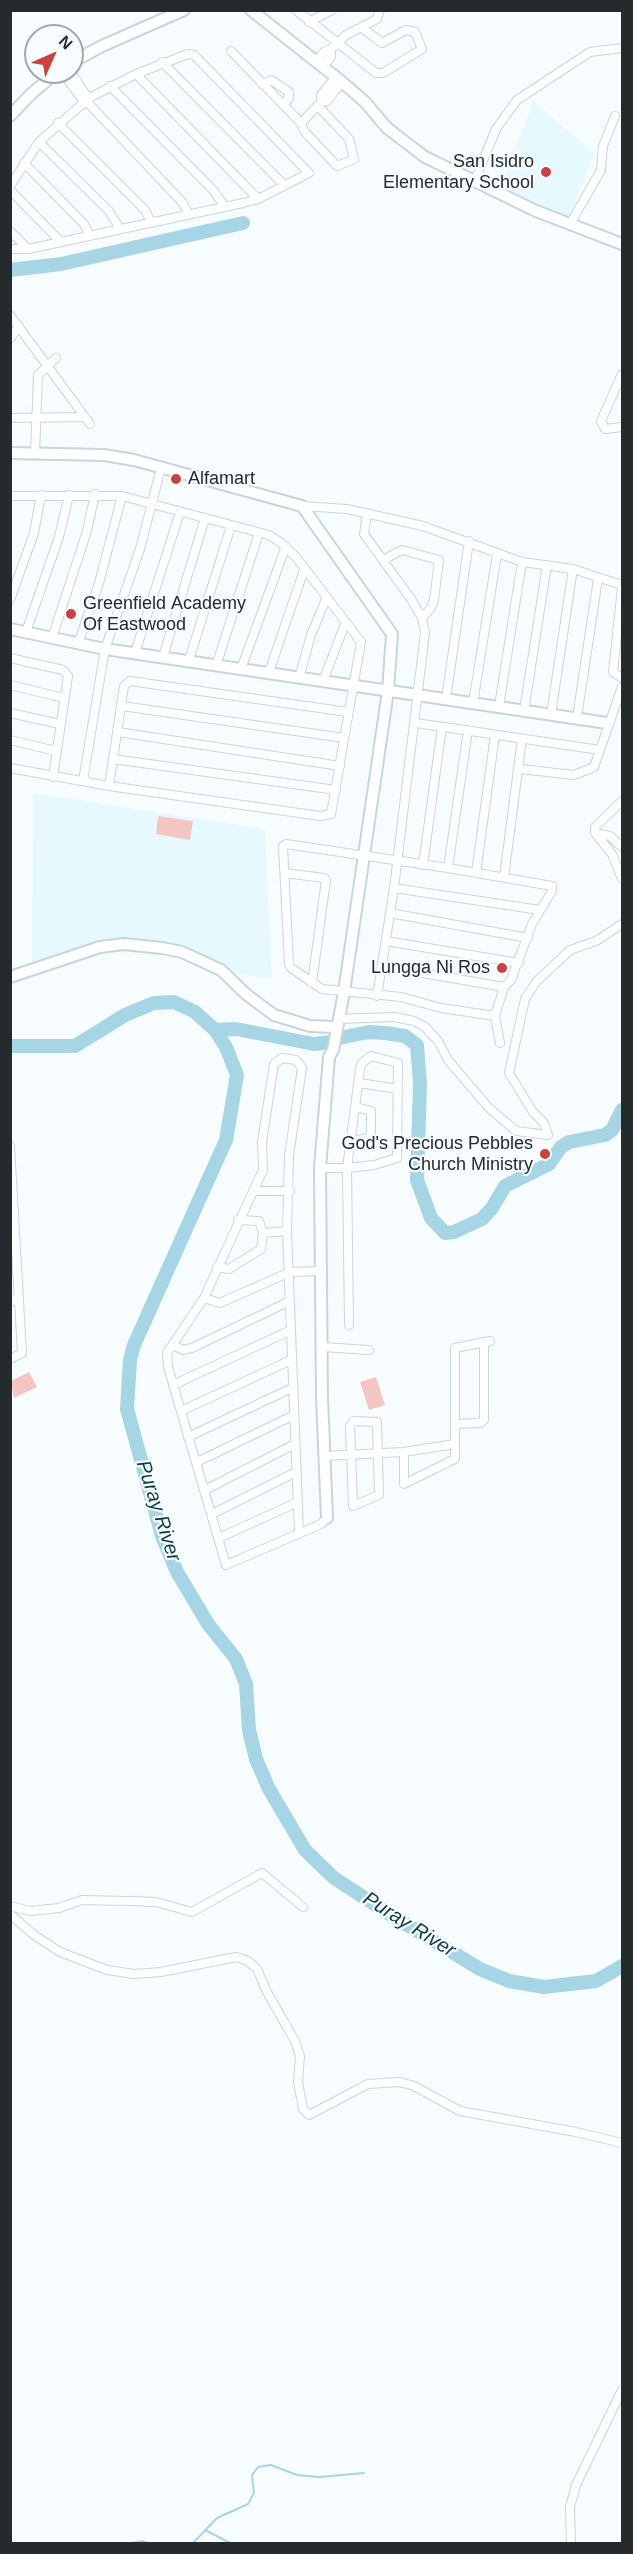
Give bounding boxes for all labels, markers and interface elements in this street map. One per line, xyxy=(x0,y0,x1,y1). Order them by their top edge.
north arrow xyxy=(24,24,84,84)
text: N xyxy=(56,32,76,52)
place label: San Isidro Elementary School xyxy=(383,151,534,194)
marker: San Isidro Elementary School xyxy=(539,165,553,179)
place label: Alfamart xyxy=(188,468,255,490)
marker: Alfamart xyxy=(169,472,183,486)
place label: Greenfield Academy Of Eastwood xyxy=(83,593,246,636)
marker: Greenfield Academy Of Eastwood xyxy=(64,607,78,621)
place label: Lungga Ni Ros xyxy=(371,957,490,979)
marker: Lungga Ni Ros xyxy=(495,961,509,975)
place label: God's Precious Pebbles Church Ministry xyxy=(341,1133,533,1176)
marker: God's Precious Pebbles Church Ministry xyxy=(538,1147,552,1161)
water label: Puray River xyxy=(130,1458,186,1564)
water label: Puray River xyxy=(358,1887,460,1963)

